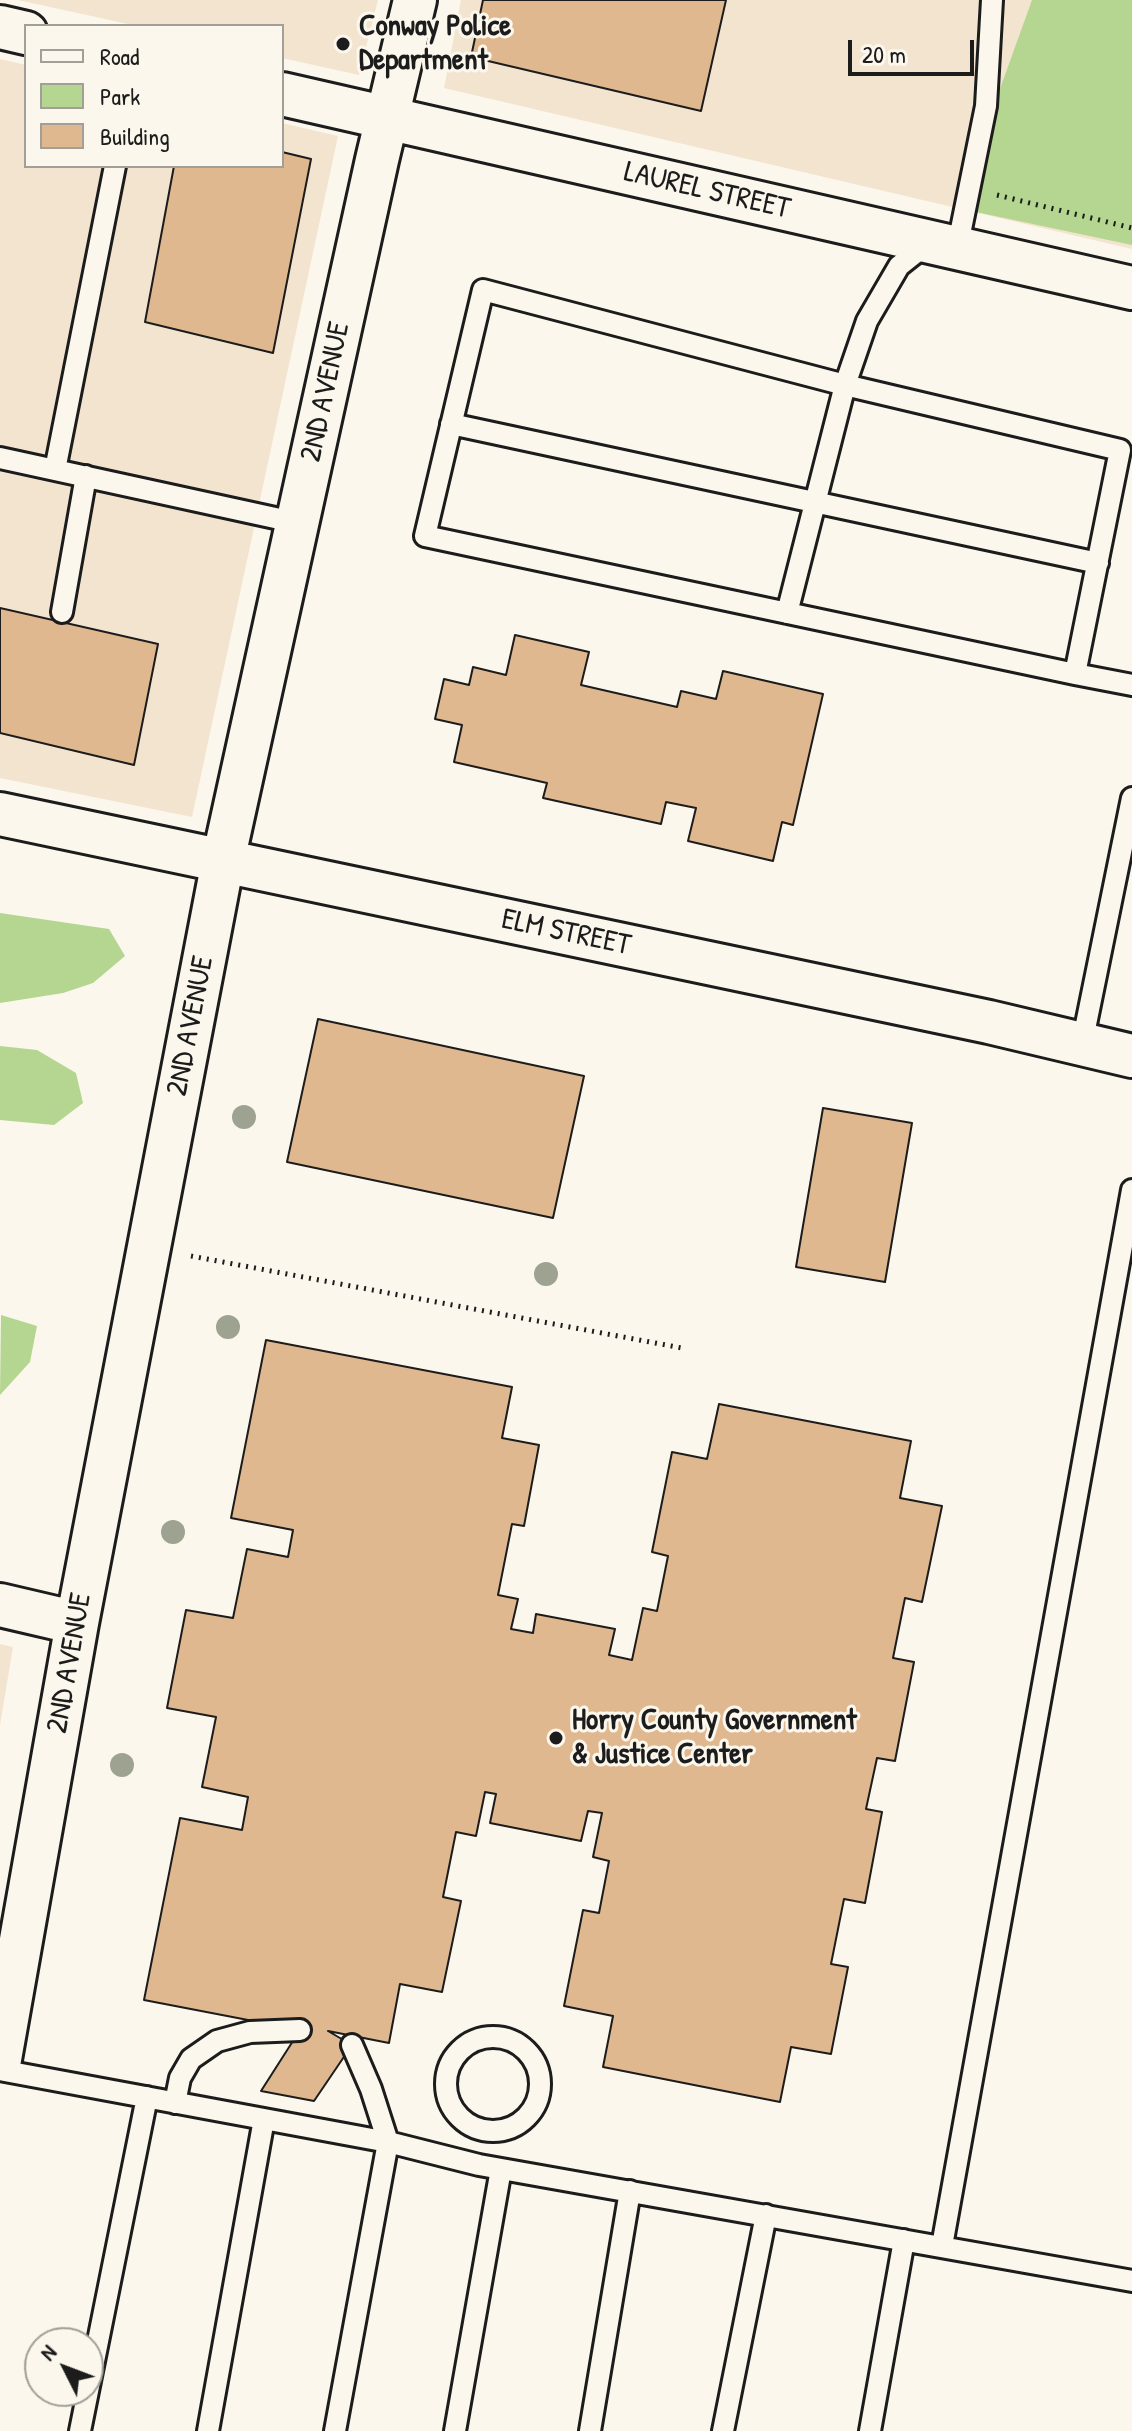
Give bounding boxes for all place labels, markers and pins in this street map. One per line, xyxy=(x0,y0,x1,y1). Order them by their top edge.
place label: Conway Police Department xyxy=(359,9,511,80)
marker: Conway Police Department xyxy=(334,35,352,53)
place label: Horry County Government & Justice Center xyxy=(572,1703,857,1774)
marker: Horry County Government & Justice Center xyxy=(547,1729,565,1747)

